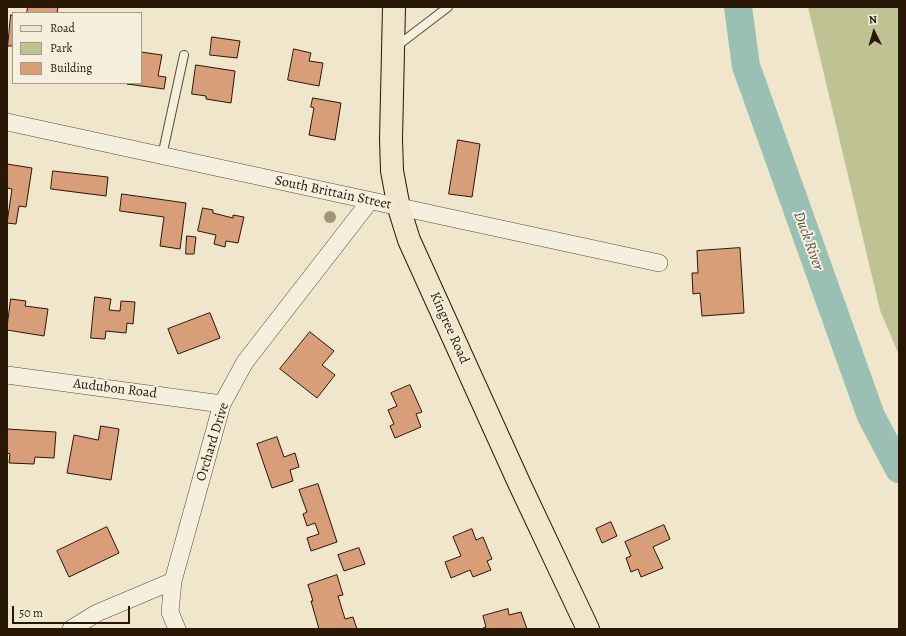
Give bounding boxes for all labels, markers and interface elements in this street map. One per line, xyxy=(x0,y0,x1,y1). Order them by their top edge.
legend xyxy=(12,12,142,84)
north arrow xyxy=(854,12,894,52)
text: N xyxy=(868,12,878,27)
text: Road xyxy=(50,20,75,36)
text: Park xyxy=(50,40,73,56)
text: Building xyxy=(50,60,92,76)
street label: South Brittain Street xyxy=(273,172,393,214)
water label: Duck River xyxy=(789,209,827,273)
street label: Kingree Road xyxy=(426,289,472,367)
street label: Audubon Road xyxy=(72,376,158,402)
street label: Orchard Drive xyxy=(193,400,233,484)
scale bar xyxy=(14,598,132,624)
text: 50 m xyxy=(19,605,43,621)

